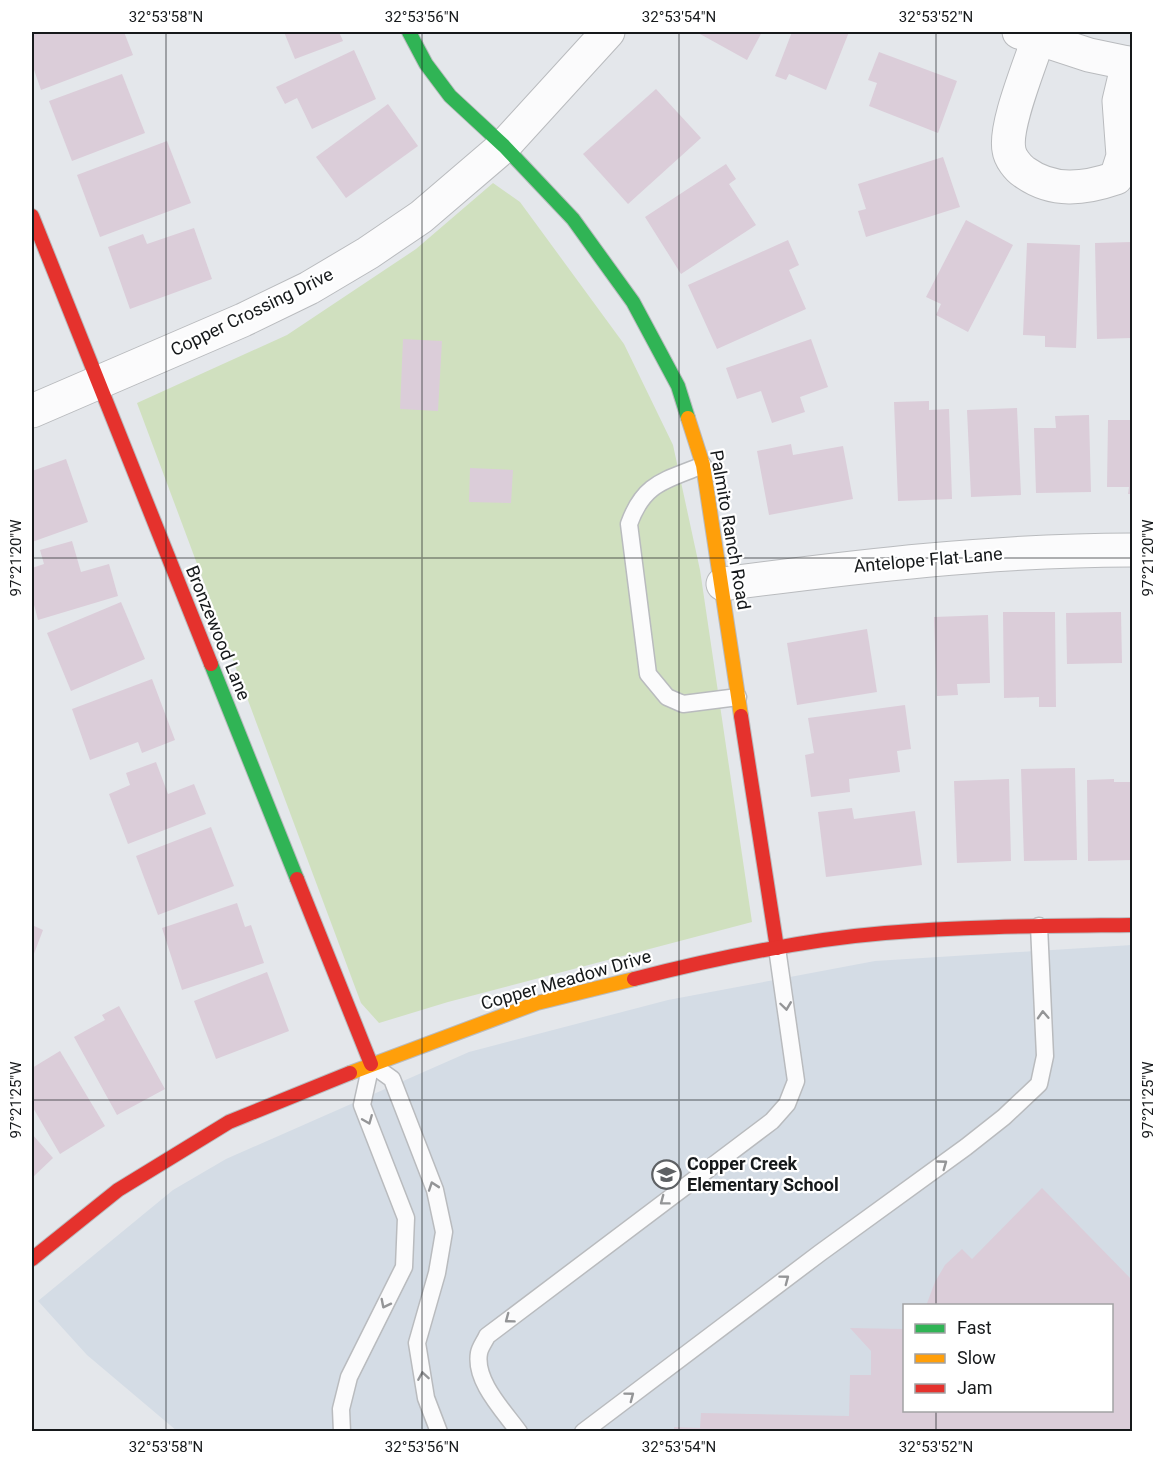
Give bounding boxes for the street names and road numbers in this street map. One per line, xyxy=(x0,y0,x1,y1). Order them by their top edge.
street label: Copper Crossing Drive xyxy=(167,263,336,360)
street label: Palmito Ranch Road xyxy=(706,448,755,611)
street label: Antelope Flat Lane xyxy=(853,543,1003,576)
street label: Bronzewood Lane xyxy=(182,562,255,703)
street label: Copper Meadow Drive xyxy=(478,945,653,1014)

